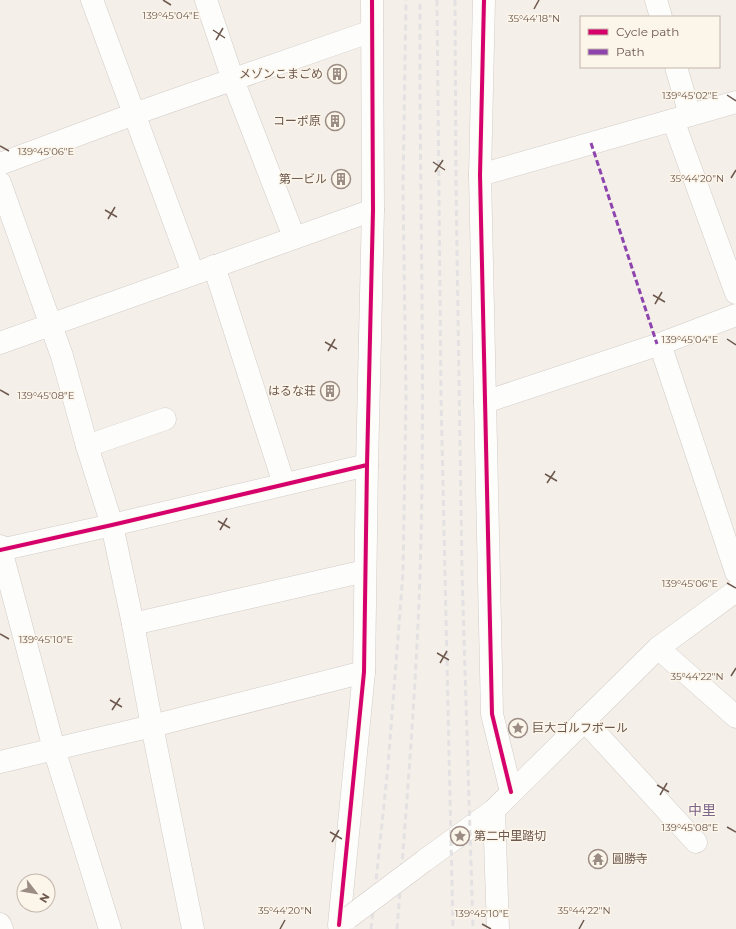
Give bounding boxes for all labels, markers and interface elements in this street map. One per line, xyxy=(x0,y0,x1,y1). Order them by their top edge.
text: 139°45'04"E xyxy=(143,9,200,22)
text: 35°44'18"N xyxy=(508,12,560,25)
legend xyxy=(580,16,720,68)
text: Cycle path xyxy=(616,24,679,39)
text: Path xyxy=(616,44,645,59)
building icon: メゾンこまごめ xyxy=(326,63,348,85)
place label: メゾンこまごめ xyxy=(239,66,323,81)
text: 139°45'02"E xyxy=(662,89,718,102)
building icon: コーポ原 xyxy=(324,110,346,132)
place label: コーポ原 xyxy=(273,113,321,128)
text: 139°45'06"E xyxy=(18,145,75,158)
building icon: 第一ビル xyxy=(330,168,352,190)
place label: 第一ビル xyxy=(279,171,327,186)
text: 35°44'20"N xyxy=(670,172,724,185)
text: 139°45'04"E xyxy=(662,333,719,346)
building icon: はるな荘 xyxy=(319,380,341,402)
place label: はるな荘 xyxy=(268,383,316,398)
text: 139°45'08"E xyxy=(18,389,75,402)
text: 139°45'06"E xyxy=(662,577,719,590)
text: 139°45'10"E xyxy=(19,633,74,646)
text: 35°44'22"N xyxy=(670,670,724,683)
place icon: 巨大ゴルフボール xyxy=(507,717,529,739)
place label: 巨大ゴルフボール xyxy=(532,720,628,735)
district label: 中里 xyxy=(688,801,716,819)
text: 139°45'08"E xyxy=(662,821,719,834)
place icon: 第二中里踏切 xyxy=(449,825,471,847)
place label: 第二中里踏切 xyxy=(474,828,546,843)
temple icon: 圓勝寺 xyxy=(587,848,609,870)
place label: 圓勝寺 xyxy=(612,851,648,866)
north arrow xyxy=(16,873,56,913)
text: N xyxy=(36,891,53,906)
text: 35°44'20"N xyxy=(258,904,312,917)
text: 35°44'22"N xyxy=(557,904,611,917)
text: 139°45'10"E xyxy=(455,907,510,920)

